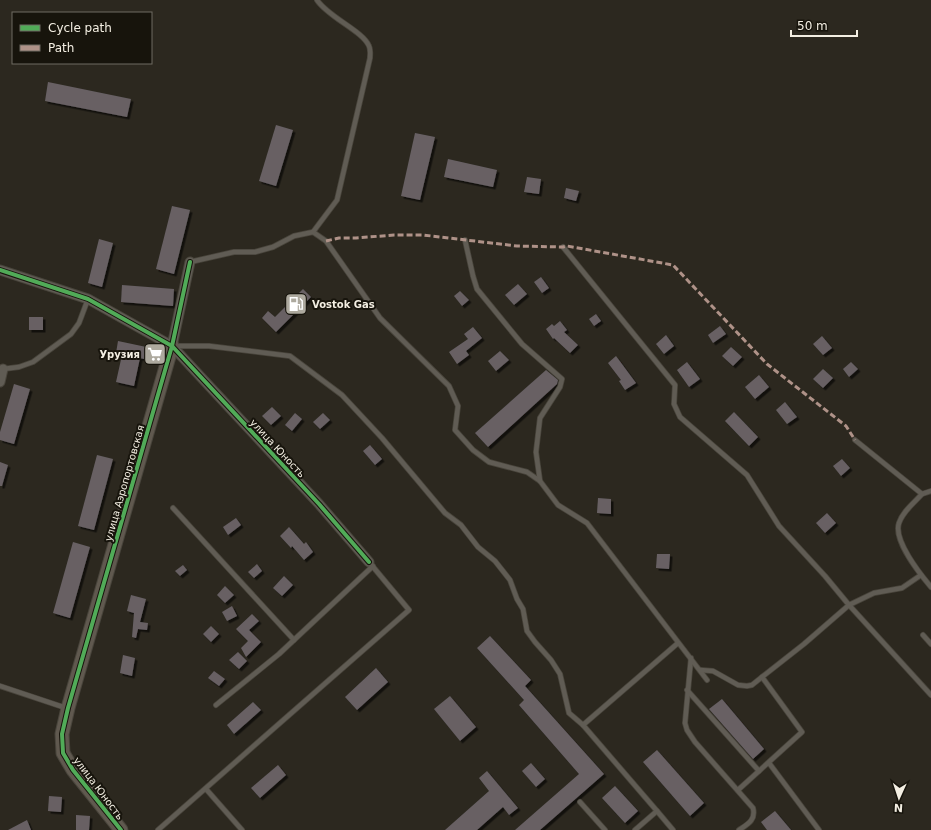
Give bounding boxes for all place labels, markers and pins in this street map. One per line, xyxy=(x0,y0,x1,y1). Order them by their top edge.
fuel station icon: Vostok Gas xyxy=(283,291,309,317)
place label: Vostok Gas xyxy=(312,299,375,310)
supermarket icon: Урузия xyxy=(142,341,168,367)
place label: Урузия xyxy=(99,349,140,360)

